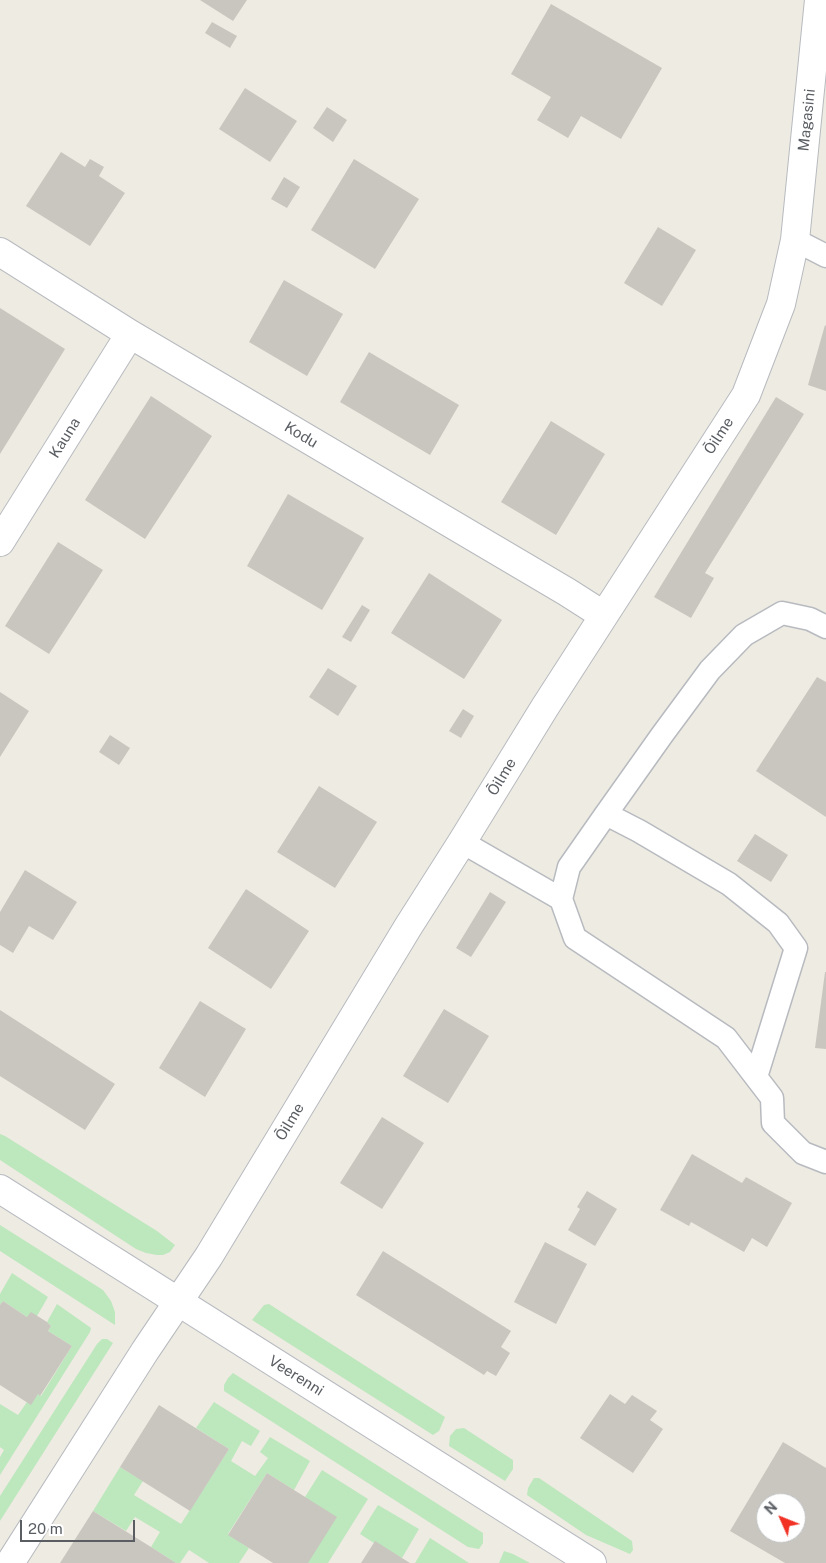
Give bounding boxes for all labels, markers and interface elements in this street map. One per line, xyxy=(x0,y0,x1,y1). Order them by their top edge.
street label: Magasini xyxy=(795,88,819,152)
street label: Õilme xyxy=(700,414,738,458)
street label: Kauna xyxy=(46,415,84,461)
street label: Kodu xyxy=(281,418,321,452)
street label: Õilme xyxy=(484,755,520,799)
street label: Õilme xyxy=(272,1100,308,1144)
street label: Veerenni xyxy=(265,1352,327,1400)
north arrow xyxy=(756,1493,806,1543)
text: N xyxy=(761,1499,780,1518)
scale bar xyxy=(22,1510,138,1542)
text: 20 m xyxy=(28,1520,63,1537)

